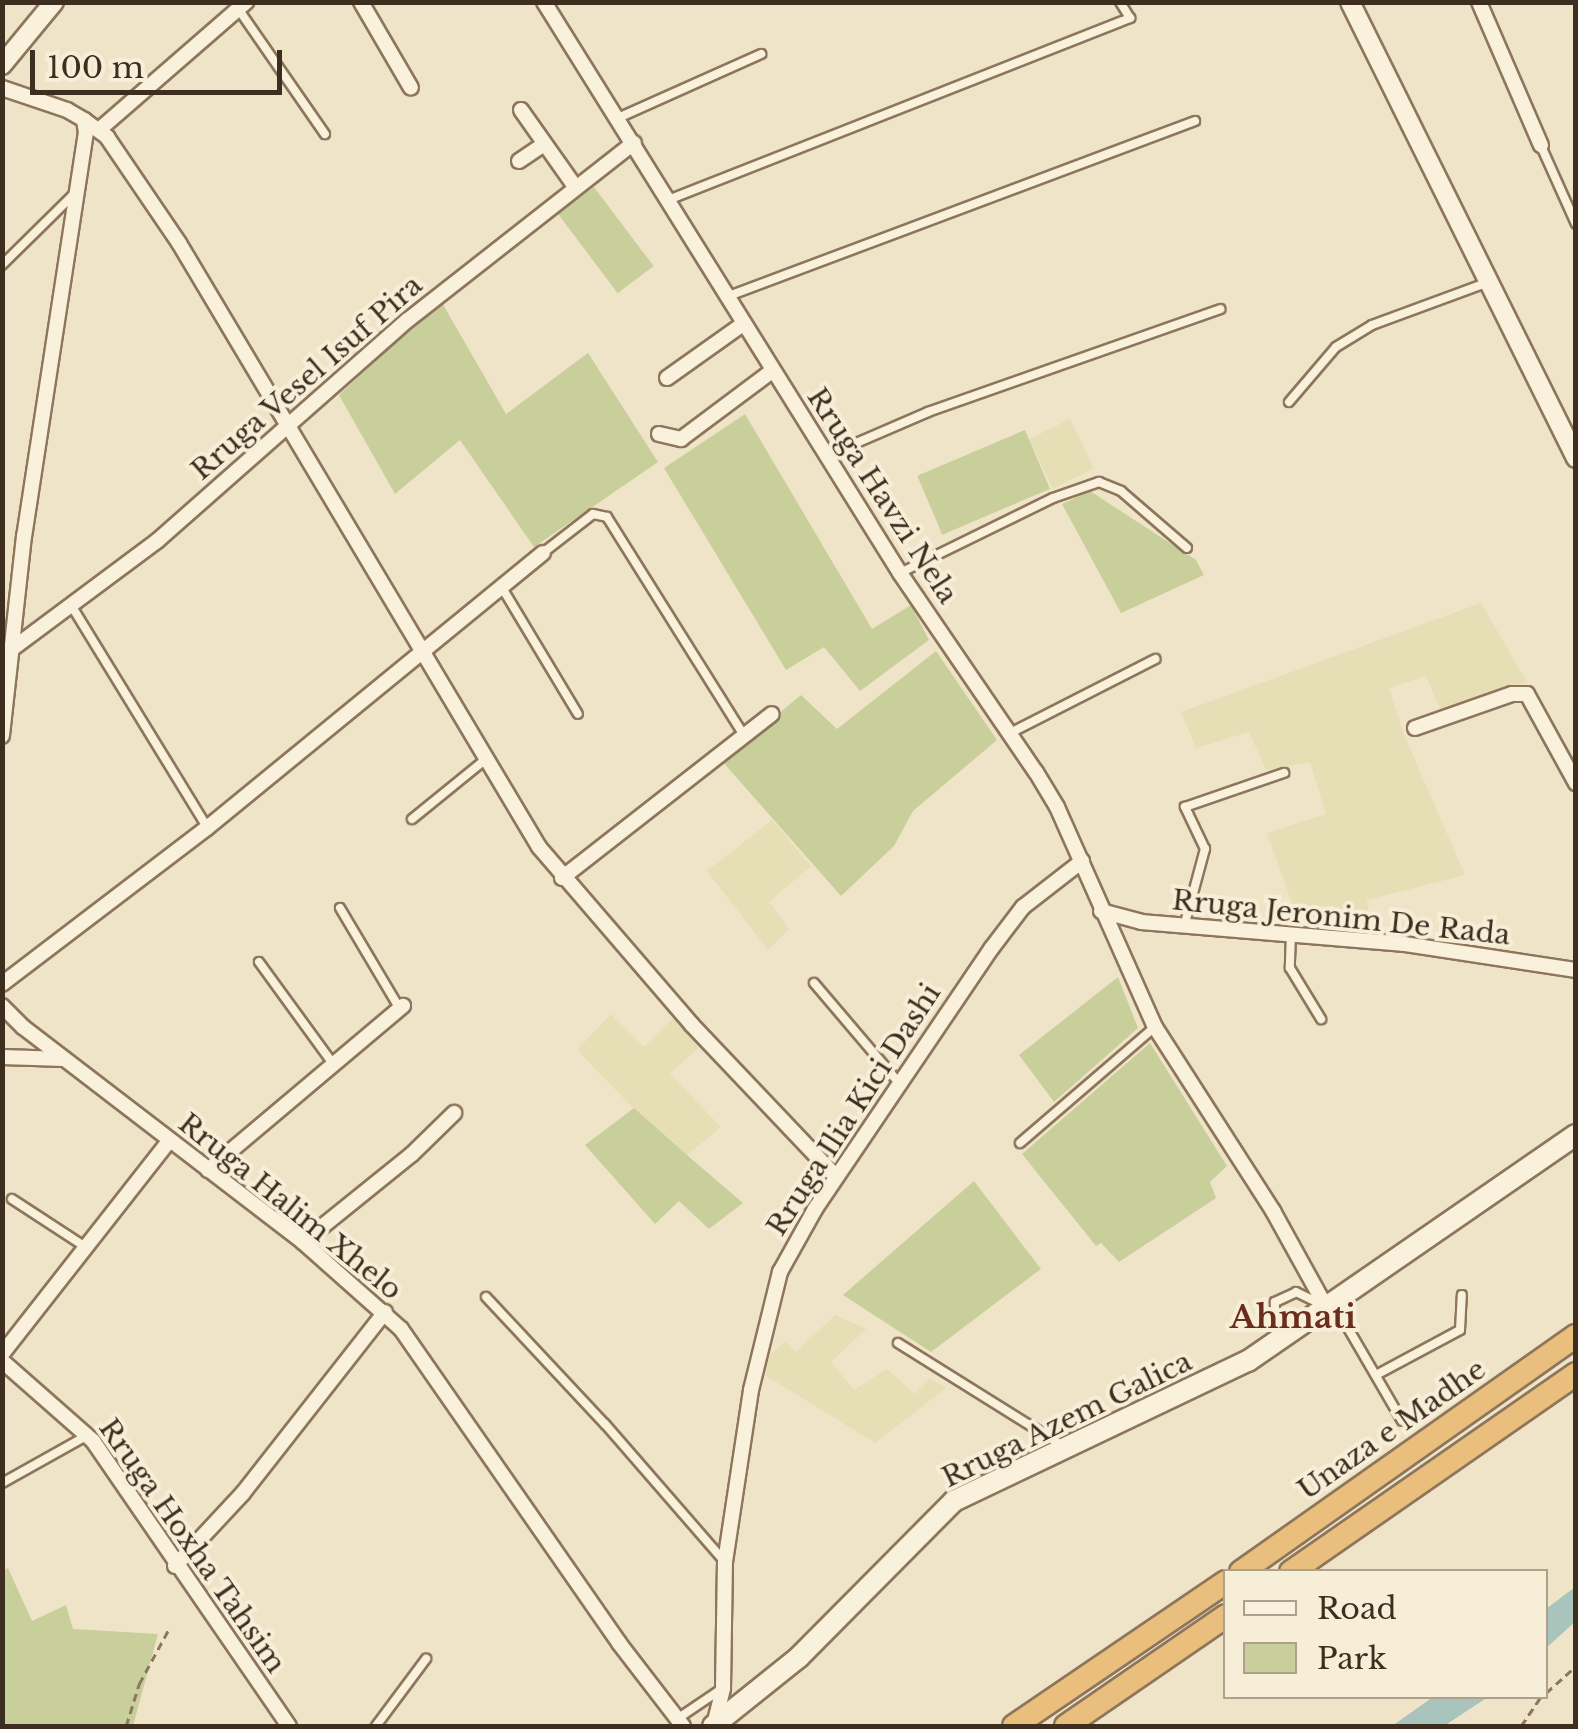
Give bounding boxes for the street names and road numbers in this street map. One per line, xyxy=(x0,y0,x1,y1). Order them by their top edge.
street label: Rruga Vesel Isuf Pira xyxy=(184,268,430,488)
street label: Rruga Havzi Nela xyxy=(800,382,964,610)
street label: Rruga Jeronim De Rada xyxy=(1170,884,1512,952)
street label: Rruga Ilia Kici Dashi xyxy=(760,978,948,1242)
street label: Rruga Halim Xhelo xyxy=(171,1106,409,1308)
street label: Rruga Azem Galica xyxy=(936,1345,1198,1495)
street label: Unaza e Madhe xyxy=(1292,1353,1492,1507)
street label: Rruga Hoxha Tahsim xyxy=(91,1412,293,1680)

